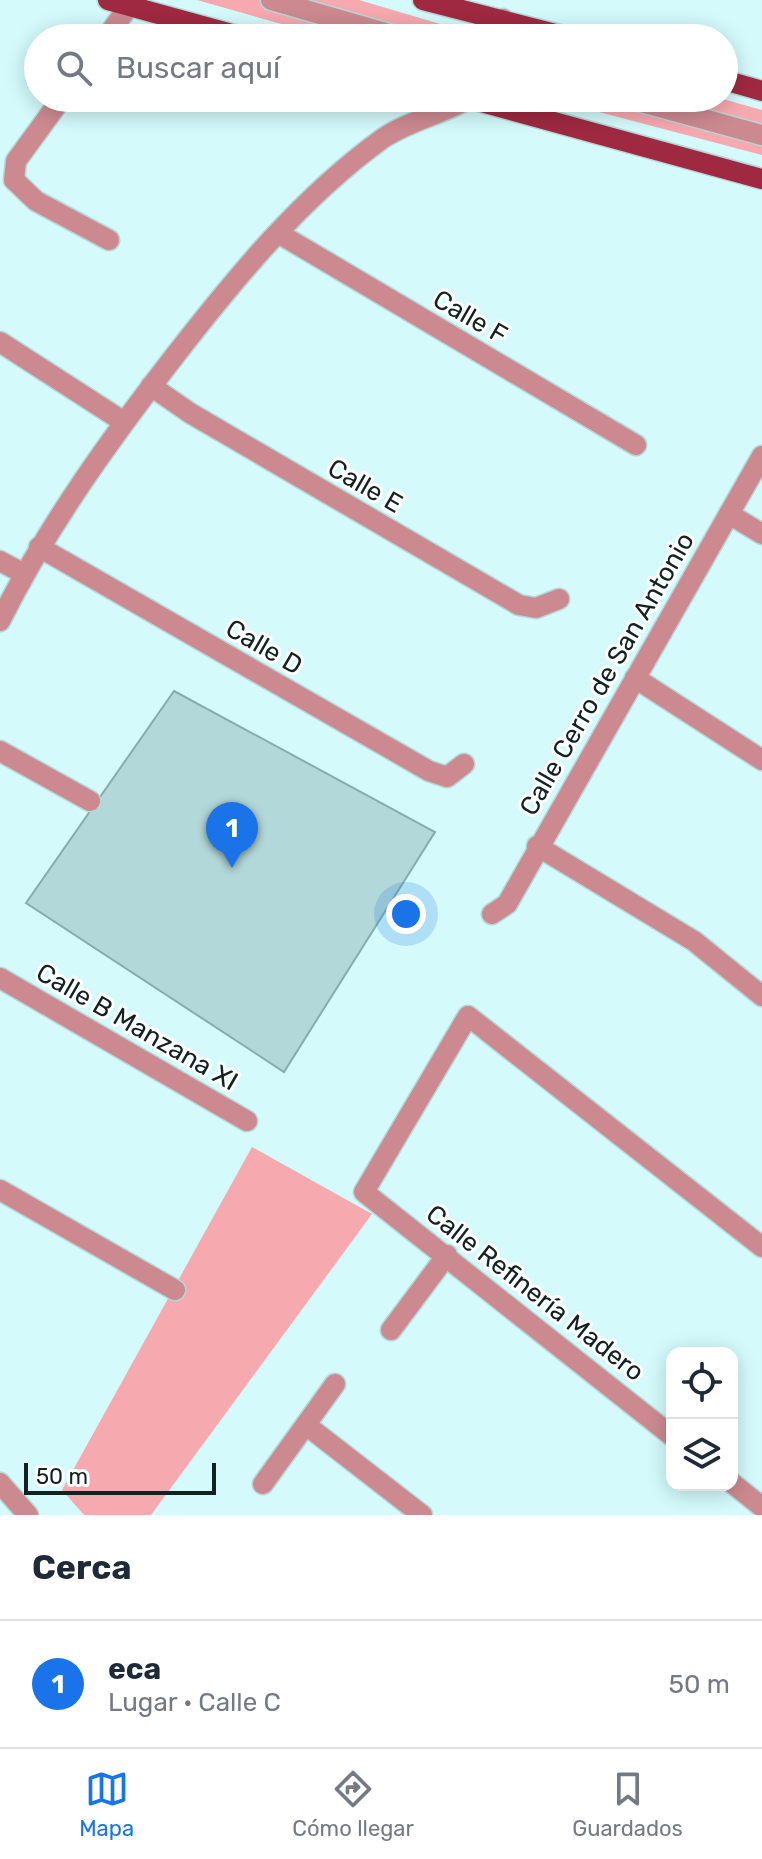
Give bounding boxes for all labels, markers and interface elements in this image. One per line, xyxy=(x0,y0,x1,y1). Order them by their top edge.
search box xyxy=(24,24,738,112)
icon: search xyxy=(52,46,96,90)
text: Buscar aquí xyxy=(116,50,280,86)
street label: Calle F xyxy=(427,283,513,351)
street label: Calle E xyxy=(322,452,408,520)
street label: Calle Cerro de San Antonio xyxy=(513,527,701,821)
street label: Calle D xyxy=(220,613,308,681)
pin: 1 xyxy=(206,802,258,868)
your location xyxy=(386,894,426,934)
street label: Calle B Manzana XI xyxy=(31,957,243,1097)
street label: Calle Refinería Madero xyxy=(420,1198,650,1388)
map controls xyxy=(666,1347,738,1491)
button: locate xyxy=(666,1347,738,1419)
button: layers xyxy=(666,1419,738,1491)
scale bar xyxy=(24,1459,216,1495)
text: 50 m xyxy=(36,1463,88,1490)
text: Cerca xyxy=(32,1547,131,1588)
text: eca xyxy=(108,1651,161,1687)
text: 1 xyxy=(52,1669,64,1700)
text: 50 m xyxy=(669,1669,730,1700)
text: Lugar · Calle C xyxy=(108,1687,281,1718)
tab: Mapa xyxy=(79,1767,134,1842)
tab: Cómo llegar xyxy=(292,1767,414,1842)
tab: Guardados xyxy=(572,1767,683,1842)

